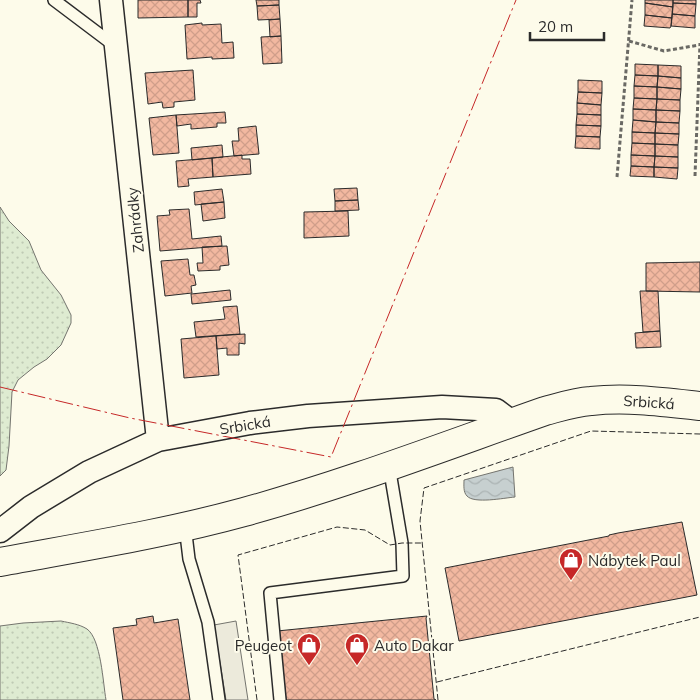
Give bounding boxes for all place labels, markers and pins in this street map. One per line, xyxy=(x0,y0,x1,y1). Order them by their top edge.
shop icon: Nábytek Paul xyxy=(558,547,584,581)
place label: Nábytek Paul xyxy=(588,551,681,570)
shop icon: Peugeot xyxy=(296,632,322,666)
shop icon: Auto Dakar xyxy=(344,632,370,666)
place label: Peugeot xyxy=(235,636,292,655)
place label: Auto Dakar xyxy=(374,636,454,655)

